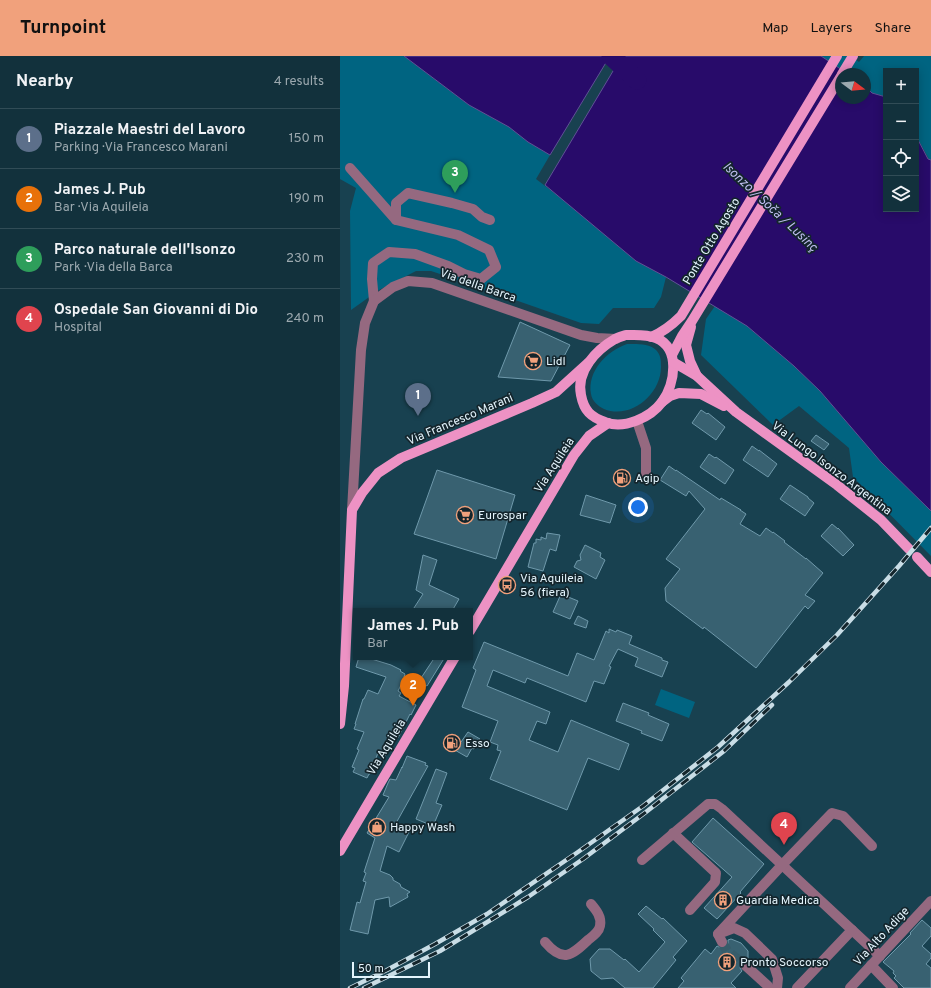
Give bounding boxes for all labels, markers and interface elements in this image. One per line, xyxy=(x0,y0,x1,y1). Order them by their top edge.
text: Turnpoint xyxy=(20,16,106,40)
text: Map xyxy=(762,20,788,37)
text: Layers xyxy=(810,20,852,37)
text: Share xyxy=(874,20,911,37)
north arrow xyxy=(835,68,871,104)
map controls xyxy=(883,68,919,212)
button: + xyxy=(883,68,919,104)
text: Nearby xyxy=(16,71,73,93)
text: 4 results xyxy=(274,74,324,90)
button: − xyxy=(883,104,919,140)
text: Piazzale Maestri del Lavoro xyxy=(54,121,245,140)
text: 1 xyxy=(26,131,32,147)
text: 150 m xyxy=(289,131,324,147)
text: Parking · Via Francesco Marani xyxy=(54,140,228,156)
button: locate xyxy=(883,140,919,176)
water label: Isonzo / Soča / Lusinç xyxy=(719,159,821,256)
pin: 3 xyxy=(442,160,468,193)
button: layers xyxy=(883,176,919,212)
text: James J. Pub xyxy=(54,181,146,200)
text: 2 xyxy=(25,191,33,207)
text: 190 m xyxy=(289,191,324,207)
street label: Ponte Otto Agosto xyxy=(680,195,744,288)
text: Bar · Via Aquileia xyxy=(54,200,149,216)
text: Parco naturale dell'Isonzo xyxy=(54,241,236,260)
text: 3 xyxy=(25,251,33,267)
text: 230 m xyxy=(286,251,324,267)
text: Park · Via della Barca xyxy=(54,260,173,276)
street label: Via della Barca xyxy=(437,265,518,306)
text: Ospedale San Giovanni di Dio xyxy=(54,301,258,320)
text: 4 xyxy=(25,311,33,327)
text: 240 m xyxy=(286,311,324,327)
text: Hospital xyxy=(54,320,102,336)
supermarket icon: Lidl xyxy=(523,351,543,371)
place label: Lidl xyxy=(546,354,566,370)
pin: 1 xyxy=(405,383,431,416)
street label: Via Francesco Marani xyxy=(405,390,516,449)
street label: Via Lungo Isonzo Argentina xyxy=(768,418,895,519)
street label: Via Aquileia xyxy=(531,435,579,496)
fuel station icon: Agip xyxy=(612,468,632,488)
place label: Agip xyxy=(635,471,660,487)
your location xyxy=(628,497,648,517)
supermarket icon: Eurospar xyxy=(455,505,475,525)
place label: Eurospar xyxy=(478,508,527,524)
place label: Via Aquileia 56 (fiera) xyxy=(520,571,583,601)
bus stop icon: Via Aquileia 56 (fiera) xyxy=(497,575,517,595)
popup xyxy=(353,608,473,660)
text: James J. Pub xyxy=(367,617,459,636)
text: Bar xyxy=(367,636,388,652)
pin: 2 xyxy=(400,673,426,706)
street label: Via Aquileia xyxy=(364,716,410,779)
fuel station icon: Esso xyxy=(442,733,462,753)
place label: Esso xyxy=(465,736,490,752)
pin: 4 xyxy=(771,812,797,845)
shop icon: Happy Wash xyxy=(367,817,387,837)
place label: Happy Wash xyxy=(390,820,455,836)
building icon: Guardia Medica xyxy=(713,890,733,910)
place label: Guardia Medica xyxy=(736,893,819,909)
street label: Via Alto Adige xyxy=(850,904,913,970)
building icon: Pronto Soccorso xyxy=(717,952,737,972)
place label: Pronto Soccorso xyxy=(740,955,829,971)
scale bar xyxy=(352,960,430,979)
text: 50 m xyxy=(358,962,384,976)

